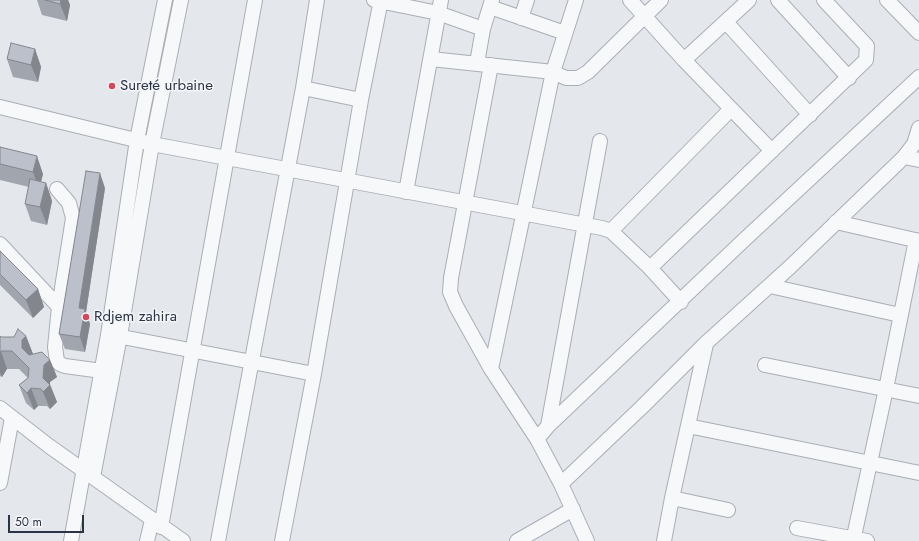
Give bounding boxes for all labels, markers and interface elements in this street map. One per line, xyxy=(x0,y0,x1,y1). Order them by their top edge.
place label: Sureté urbaine xyxy=(120,77,213,95)
marker: Sureté urbaine xyxy=(107,81,117,91)
place label: Rdjem zahira xyxy=(94,308,177,326)
marker: Rdjem zahira xyxy=(81,312,91,322)
scale bar xyxy=(10,507,86,533)
text: 50 m xyxy=(15,513,42,531)

